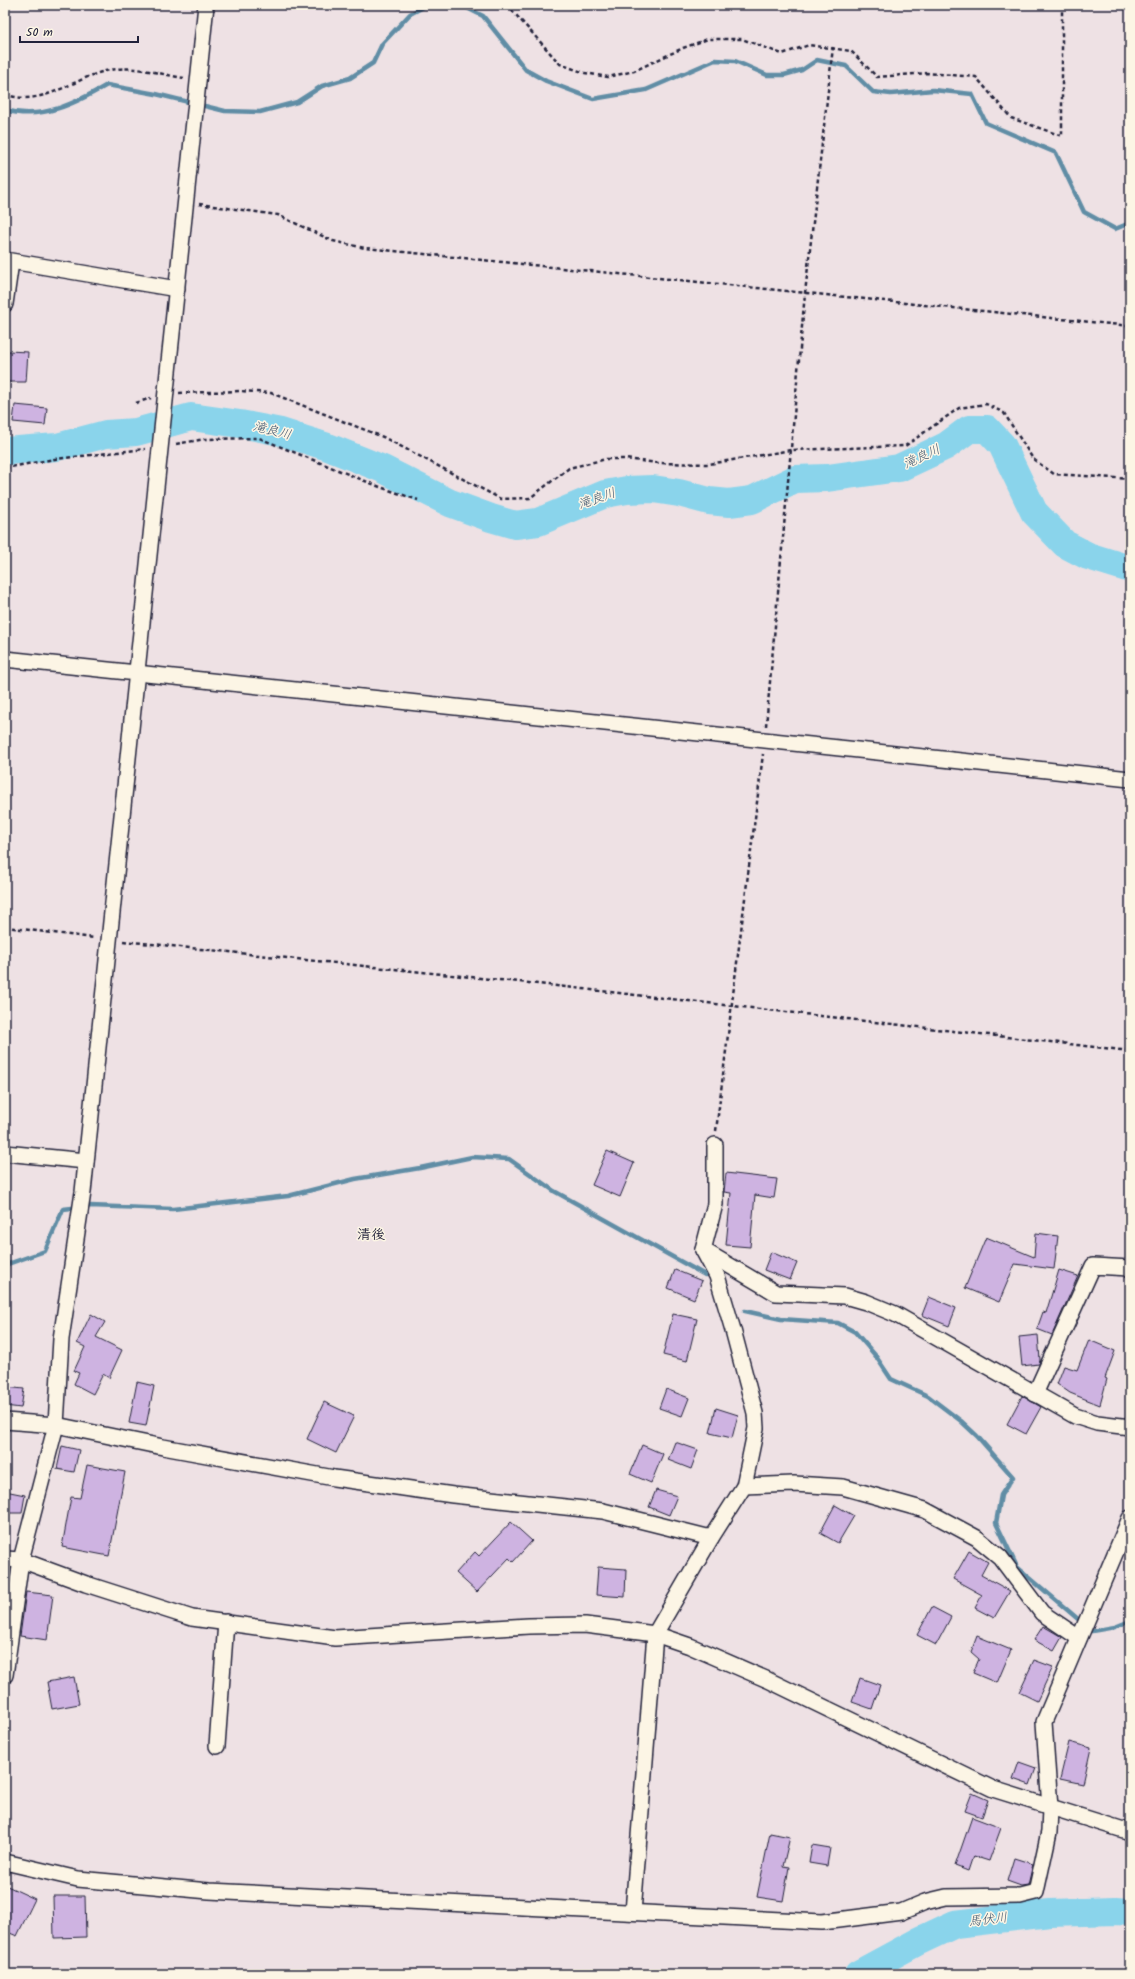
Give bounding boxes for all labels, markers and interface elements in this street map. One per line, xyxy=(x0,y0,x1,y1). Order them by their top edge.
scale bar xyxy=(20,18,138,44)
text: 50 m xyxy=(26,23,53,42)
water label: 滝良川 xyxy=(251,416,293,446)
water label: 滝良川 xyxy=(900,439,944,475)
water label: 滝良川 xyxy=(575,483,619,515)
district label: 清後 xyxy=(357,1224,385,1246)
water label: 馬伏川 xyxy=(967,1907,1009,1933)

